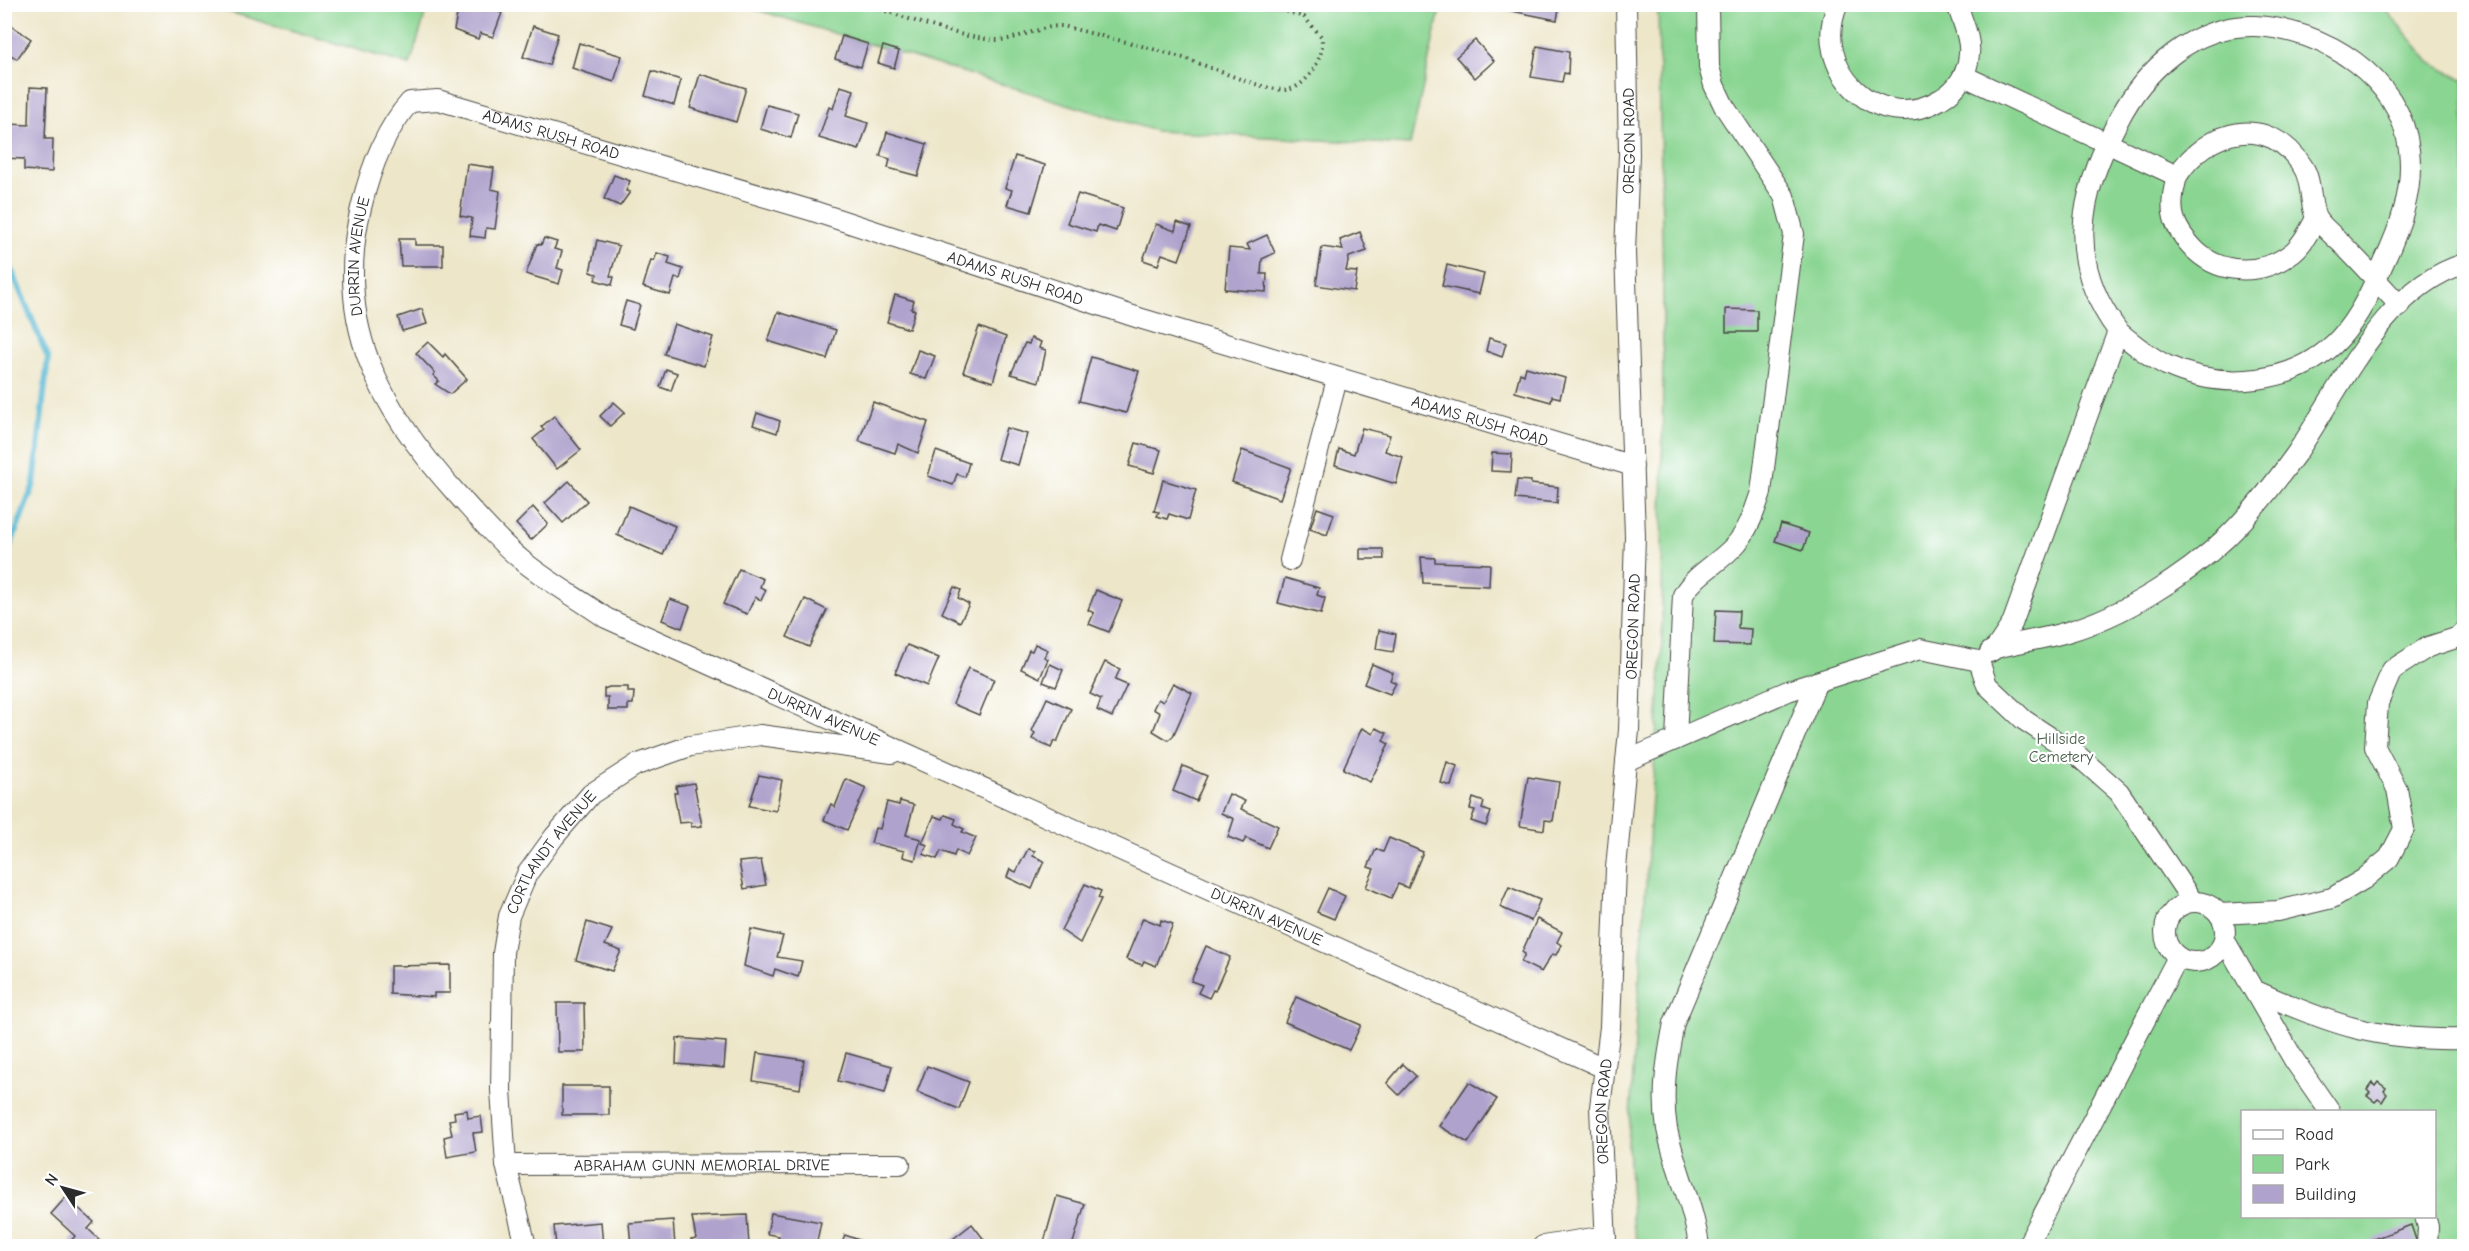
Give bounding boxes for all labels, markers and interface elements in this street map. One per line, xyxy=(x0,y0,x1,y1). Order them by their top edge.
street label: OREGON ROAD xyxy=(1619,88,1639,194)
street label: ADAMS RUSH ROAD xyxy=(481,106,622,163)
street label: DURRIN AVENUE xyxy=(345,194,374,317)
street label: ADAMS RUSH ROAD xyxy=(945,248,1085,309)
street label: ADAMS RUSH ROAD xyxy=(1409,392,1550,450)
street label: OREGON ROAD xyxy=(1623,573,1644,680)
street label: DURRIN AVENUE xyxy=(765,684,883,750)
park label: Hillside Cemetery xyxy=(2029,730,2094,766)
street label: CORTLANDT AVENUE xyxy=(503,787,600,917)
street label: DURRIN AVENUE xyxy=(1208,884,1326,950)
street label: OREGON ROAD xyxy=(1592,1057,1616,1165)
legend xyxy=(2241,1110,2436,1218)
text: Road xyxy=(2295,1124,2334,1145)
text: Park xyxy=(2295,1154,2330,1175)
street label: ABRAHAM GUNN MEMORIAL DRIVE xyxy=(574,1156,830,1175)
north arrow xyxy=(33,1158,93,1218)
text: N xyxy=(41,1170,62,1189)
text: Building xyxy=(2295,1184,2357,1205)

